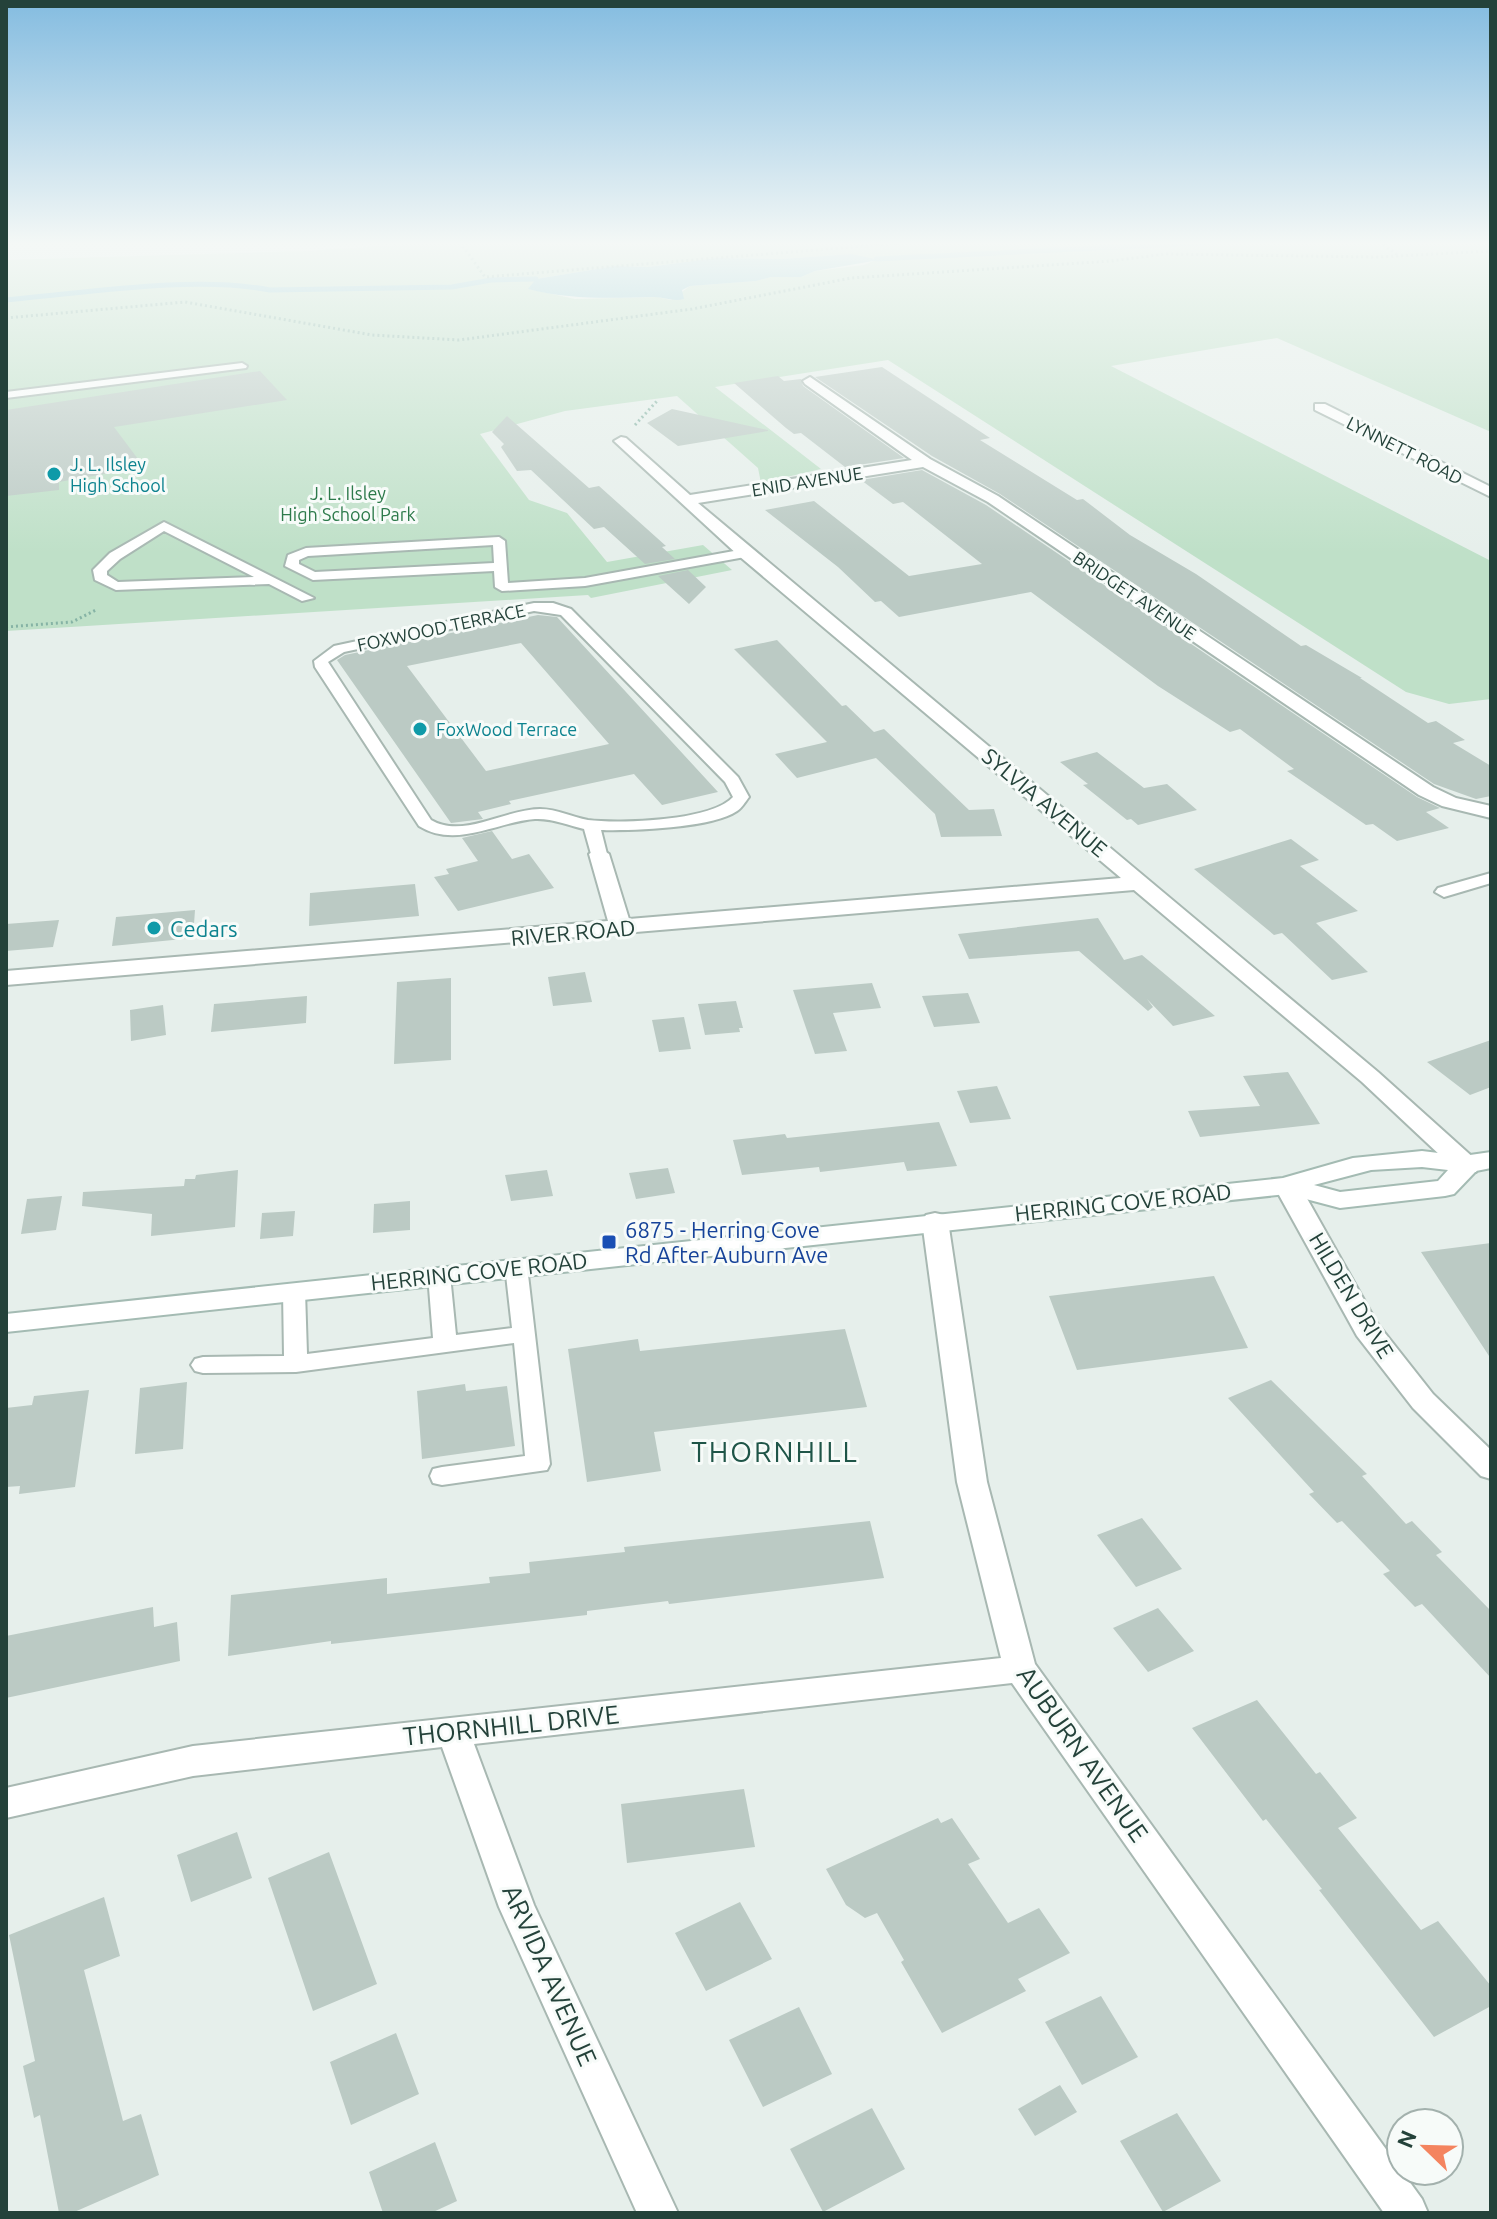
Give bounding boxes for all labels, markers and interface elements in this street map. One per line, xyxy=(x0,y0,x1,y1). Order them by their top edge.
street label: LYNNETT ROAD xyxy=(1344,412,1466,488)
place label: J. L. Ilsley High School xyxy=(70,454,166,495)
street label: ENID AVENUE xyxy=(750,462,864,500)
marker: J. L. Ilsley High School xyxy=(45,465,63,483)
park label: J. L. Ilsley High School Park xyxy=(280,483,416,524)
street label: BRIDGET AVENUE xyxy=(1070,547,1200,643)
street label: FOXWOOD TERRACE xyxy=(355,599,527,655)
place label: FoxWood Terrace xyxy=(436,719,577,739)
marker: FoxWood Terrace xyxy=(411,720,429,738)
street label: SYLVIA AVENUE xyxy=(978,743,1112,861)
street label: RIVER ROAD xyxy=(510,914,636,950)
place label: Cedars xyxy=(170,916,238,941)
marker: Cedars xyxy=(145,919,163,937)
street label: HERRING COVE ROAD xyxy=(1013,1178,1233,1226)
place label: 6875 - Herring Cove Rd After Auburn Ave xyxy=(625,1217,828,1267)
street label: HILDEN DRIVE xyxy=(1305,1228,1399,1362)
marker: 6875 - Herring Cove Rd After Auburn Ave xyxy=(600,1233,618,1251)
street label: HERRING COVE ROAD xyxy=(369,1247,589,1295)
district label: THORNHILL xyxy=(691,1436,859,1467)
street label: AUBURN AVENUE xyxy=(1012,1661,1154,1847)
street label: THORNHILL DRIVE xyxy=(402,1699,620,1751)
street label: ARVIDA AVENUE xyxy=(497,1880,603,2070)
north arrow xyxy=(1385,2107,1465,2187)
text: N xyxy=(1391,2127,1421,2151)

